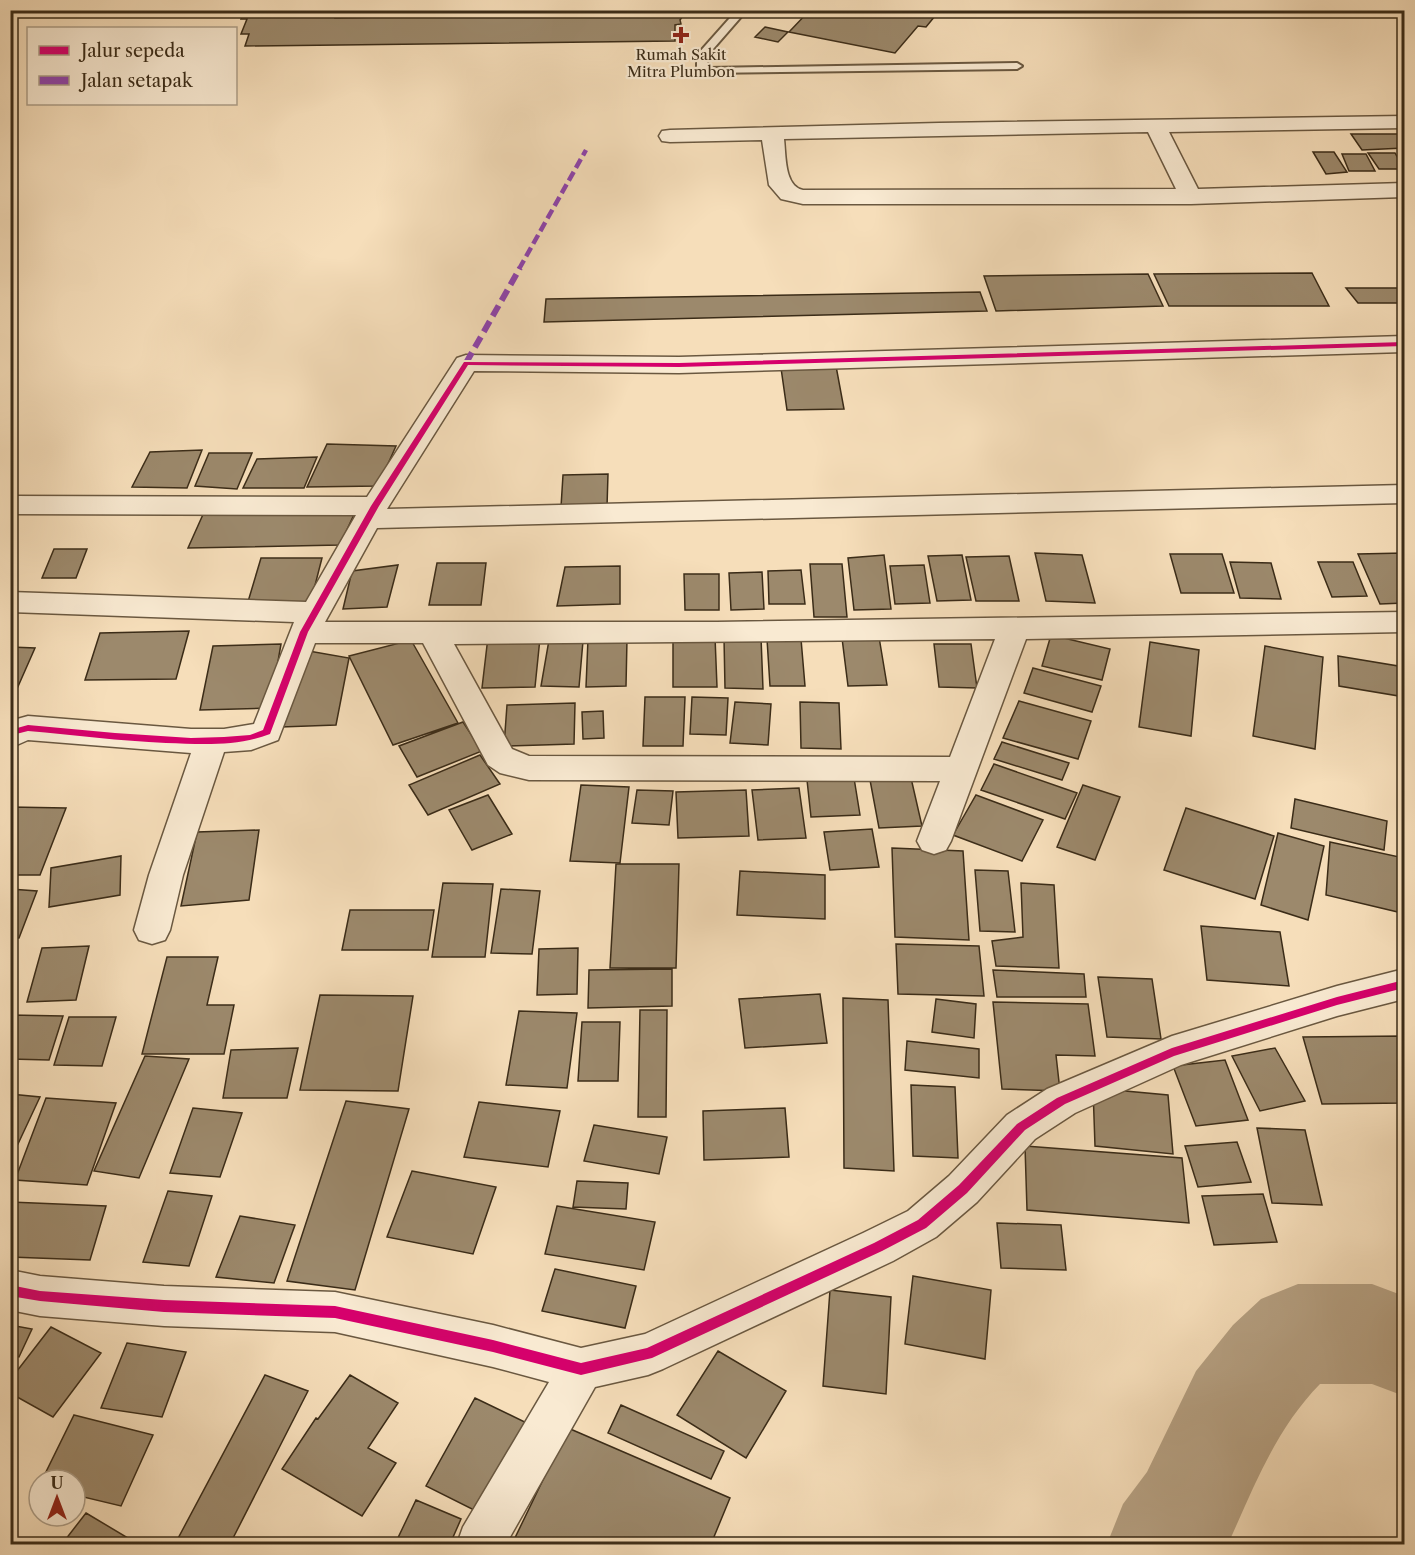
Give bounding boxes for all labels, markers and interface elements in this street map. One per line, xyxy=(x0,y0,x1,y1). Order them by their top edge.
marker: Rumah Sakit Mitra Plumbon xyxy=(672,26,690,44)
legend xyxy=(27,27,237,105)
text: Jalur sepeda xyxy=(78,40,185,62)
place label: Rumah Sakit Mitra Plumbon xyxy=(627,45,736,81)
text: Jalan setapak xyxy=(78,70,194,92)
north arrow xyxy=(27,1468,87,1528)
text: U xyxy=(51,1473,64,1493)

